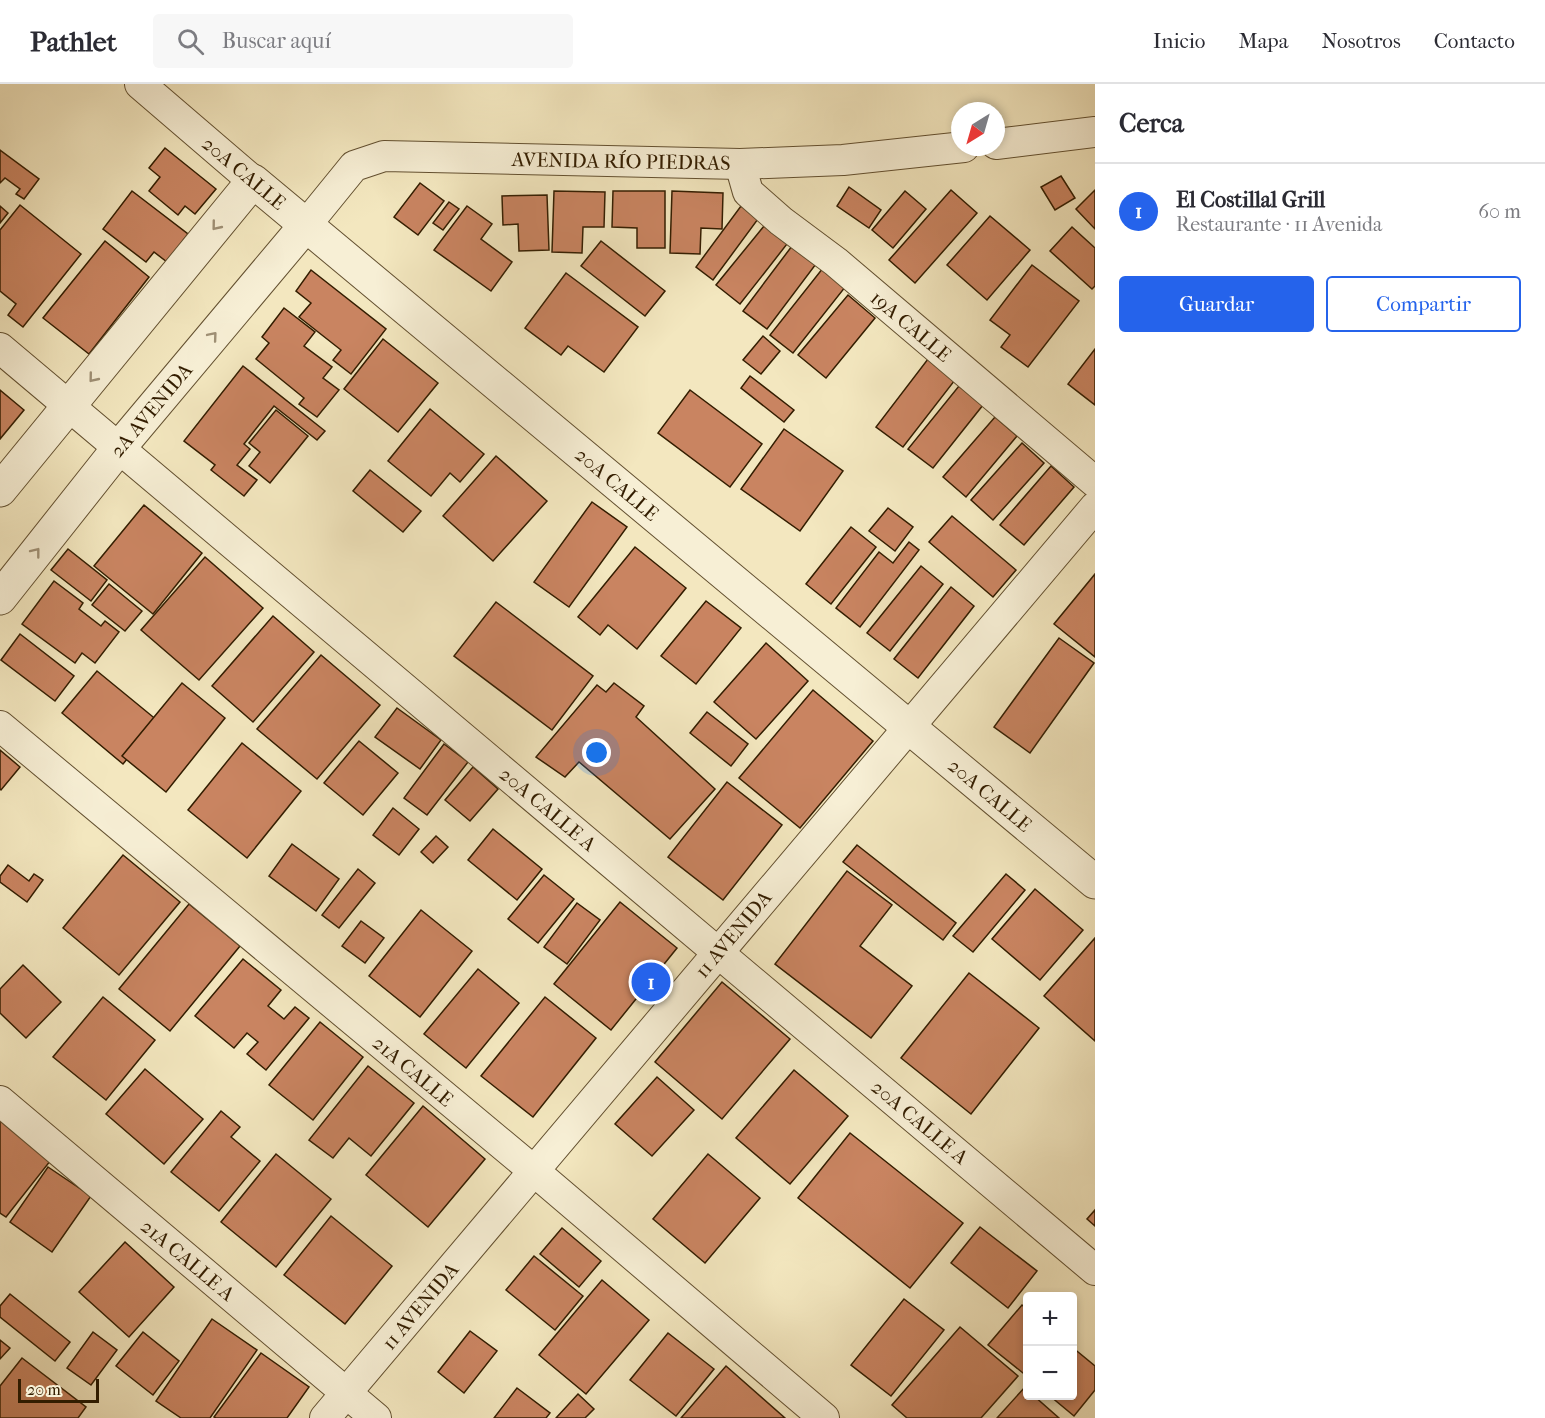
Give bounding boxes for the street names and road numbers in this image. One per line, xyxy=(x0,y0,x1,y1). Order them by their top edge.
street label: 20A CALLE xyxy=(197,132,290,215)
street label: AVENIDA RÍO PIEDRAS xyxy=(510,147,731,175)
street label: 19A CALLE xyxy=(866,286,955,367)
street label: 2A AVENIDA xyxy=(106,358,198,462)
street label: 20A CALLE xyxy=(570,443,663,526)
street label: 20A CALLE xyxy=(943,754,1036,837)
street label: 20A CALLE A xyxy=(495,762,601,857)
street label: 11 AVENIDA xyxy=(690,885,777,982)
street label: 21A CALLE xyxy=(368,1031,457,1111)
street label: 20A CALLE A xyxy=(867,1075,973,1170)
street label: 21A CALLE A xyxy=(136,1215,240,1307)
street label: 11 AVENIDA xyxy=(377,1257,464,1354)

